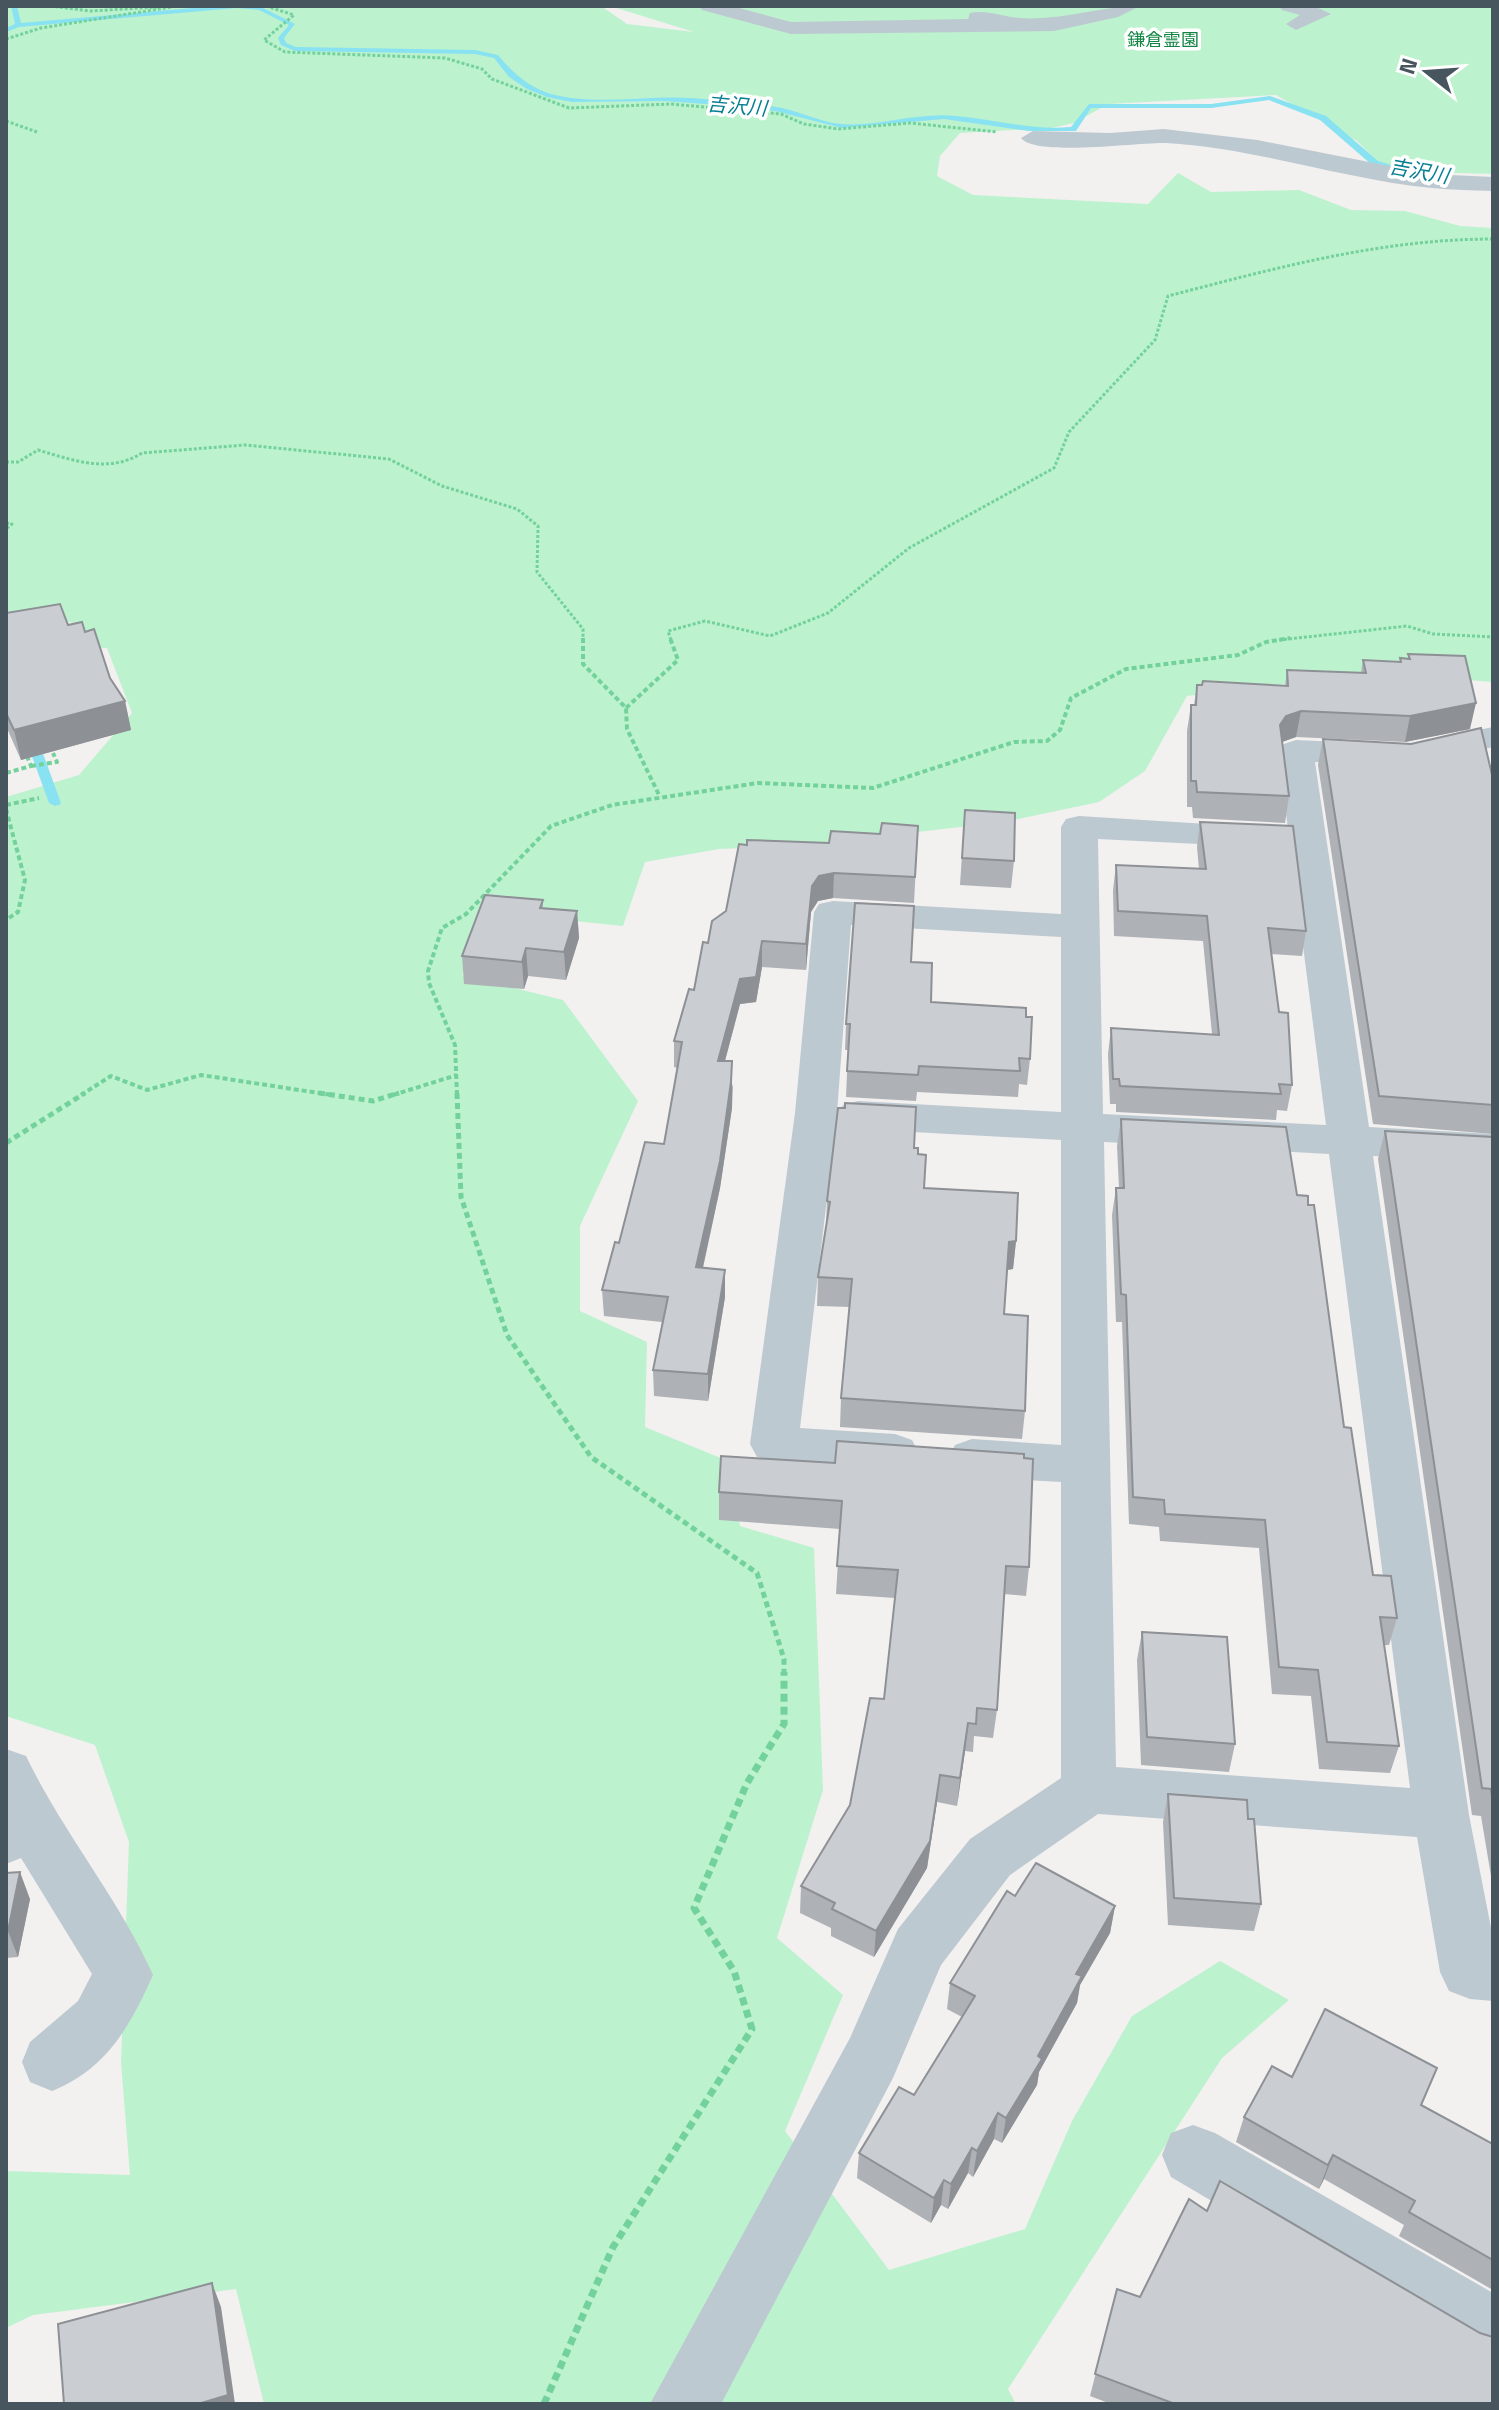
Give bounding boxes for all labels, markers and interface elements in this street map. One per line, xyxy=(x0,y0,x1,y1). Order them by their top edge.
park label: 鎌倉霊園 xyxy=(1127,26,1199,53)
north arrow xyxy=(1387,32,1467,112)
text: N xyxy=(1389,54,1426,78)
water label: 吉沢川 xyxy=(706,87,770,124)
water label: 吉沢川 xyxy=(1387,150,1453,191)

